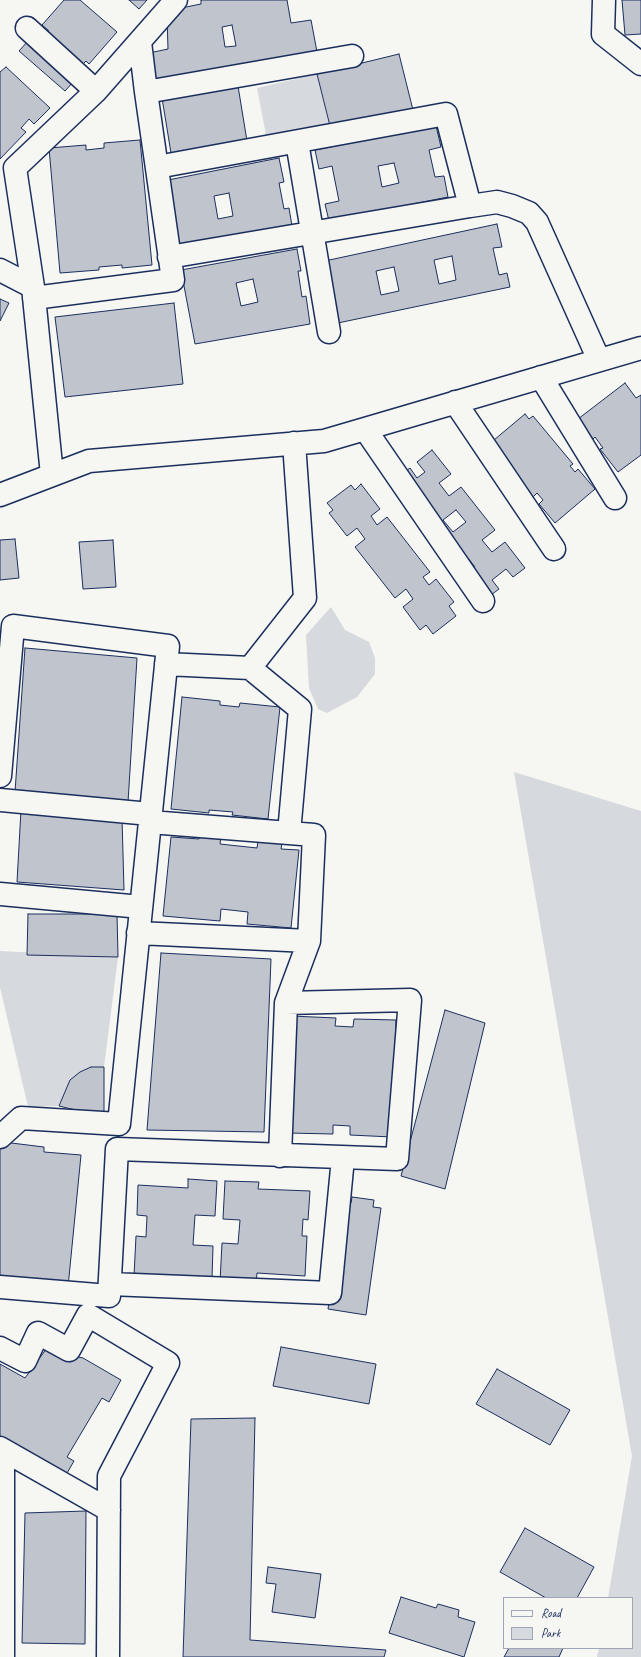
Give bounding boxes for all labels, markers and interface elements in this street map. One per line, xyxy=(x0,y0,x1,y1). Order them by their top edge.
legend xyxy=(503,1597,633,1649)
text: Road xyxy=(541,1605,561,1621)
text: Park xyxy=(541,1625,560,1641)

